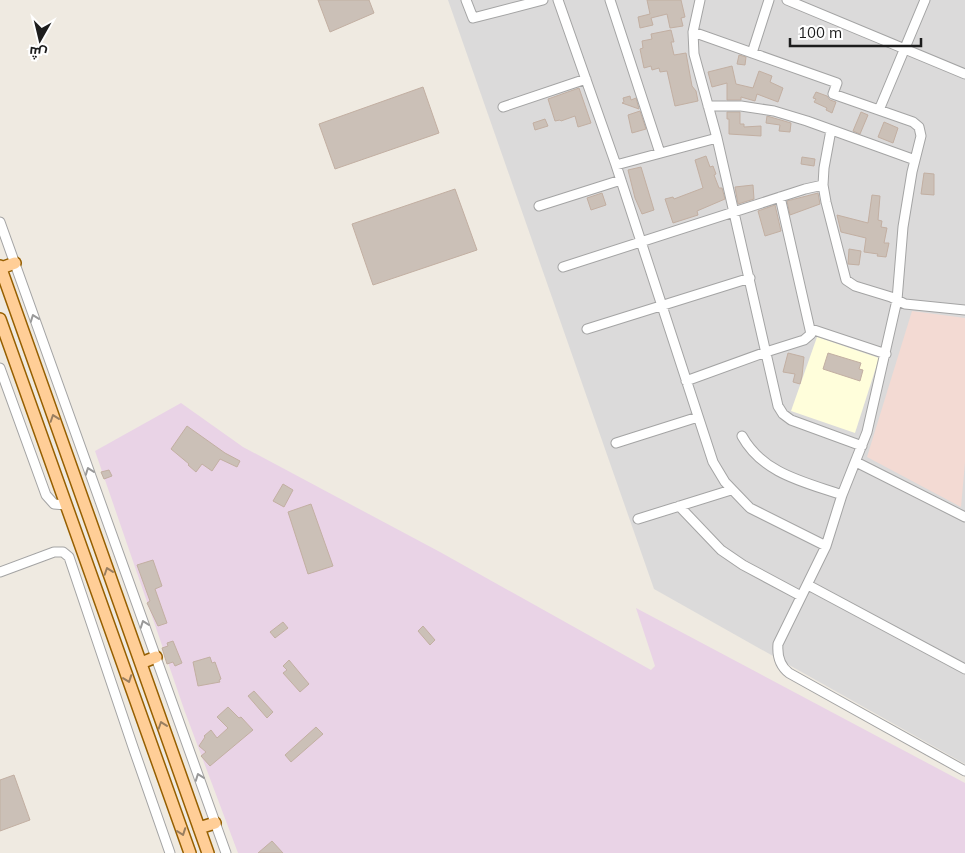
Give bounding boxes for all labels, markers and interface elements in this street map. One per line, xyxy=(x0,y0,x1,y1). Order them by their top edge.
north arrow xyxy=(15,15,65,65)
scale bar xyxy=(790,15,921,47)
text: 100 m xyxy=(798,23,842,42)
text: ش xyxy=(28,43,48,63)
one-way arrow xyxy=(30,314,40,323)
one-way arrow xyxy=(50,414,60,423)
one-way arrow xyxy=(85,467,95,476)
one-way arrow xyxy=(104,568,114,576)
one-way arrow xyxy=(140,620,150,629)
one-way arrow xyxy=(122,674,132,682)
one-way arrow xyxy=(158,721,168,729)
one-way arrow xyxy=(195,773,205,782)
one-way arrow xyxy=(176,827,186,835)

